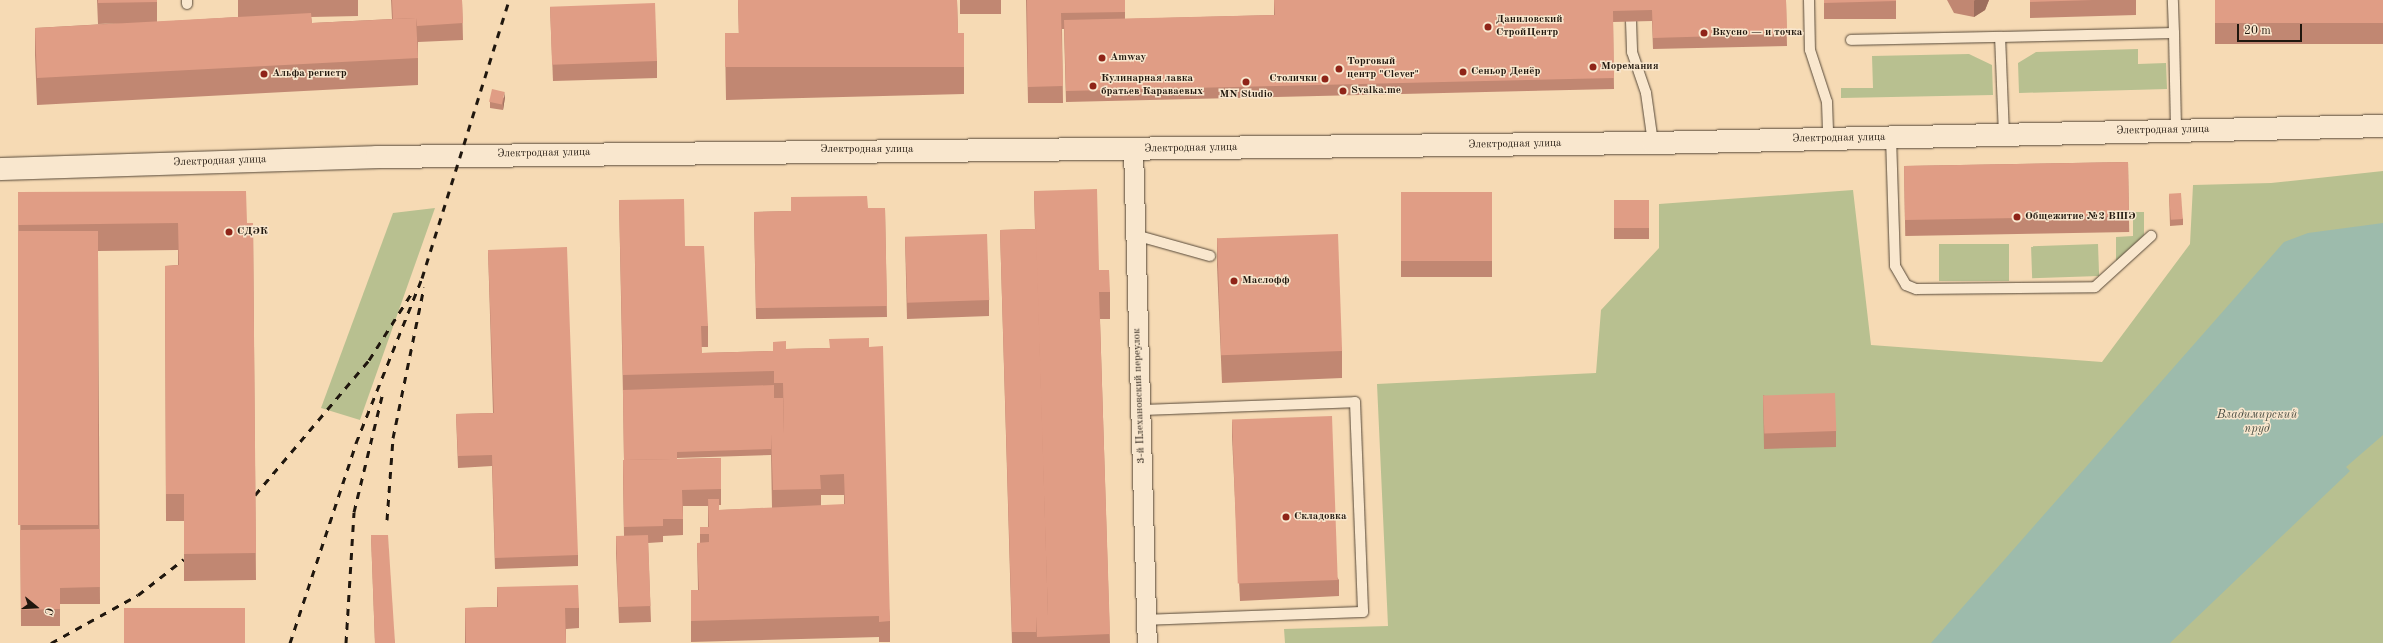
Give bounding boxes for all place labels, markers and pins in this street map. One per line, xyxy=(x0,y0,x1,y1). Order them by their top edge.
place label: Даниловский СтройЦентр xyxy=(1496,14,1563,40)
marker: Даниловский СтройЦентр xyxy=(1483,22,1493,32)
place label: Вкусно — и точка xyxy=(1712,26,1802,40)
marker: Вкусно — и точка xyxy=(1699,28,1709,38)
place label: Amway xyxy=(1110,51,1146,65)
marker: Amway xyxy=(1097,53,1107,63)
place label: Торговый центр "Clever" xyxy=(1347,56,1419,82)
place label: Моремания xyxy=(1601,60,1659,74)
marker: Моремания xyxy=(1588,62,1598,72)
marker: Торговый центр "Clever" xyxy=(1334,64,1344,74)
place label: Сеньор Денёр xyxy=(1471,65,1540,79)
place label: Альфа регистр xyxy=(272,67,347,81)
marker: Сеньор Денёр xyxy=(1458,67,1468,77)
marker: Альфа регистр xyxy=(259,69,269,79)
place label: Столички xyxy=(1269,72,1317,86)
place label: Кулинарная лавка братьев Караваевых xyxy=(1101,73,1203,99)
marker: Столички xyxy=(1320,74,1330,84)
marker: MN Studio xyxy=(1241,77,1251,87)
marker: Кулинарная лавка братьев Караваевых xyxy=(1088,81,1098,91)
place label: Svalka.me xyxy=(1351,84,1401,98)
marker: Svalka.me xyxy=(1338,86,1348,96)
place label: MN Studio xyxy=(1220,88,1272,102)
place label: Общежитие №2 ВШЭ xyxy=(2025,210,2136,224)
marker: Общежитие №2 ВШЭ xyxy=(2012,212,2022,222)
place label: СДЭК xyxy=(237,225,268,239)
marker: СДЭК xyxy=(224,227,234,237)
place label: Маслофф xyxy=(1242,274,1290,288)
marker: Маслофф xyxy=(1229,276,1239,286)
place label: Складовка xyxy=(1294,510,1346,524)
marker: Складовка xyxy=(1281,512,1291,522)

